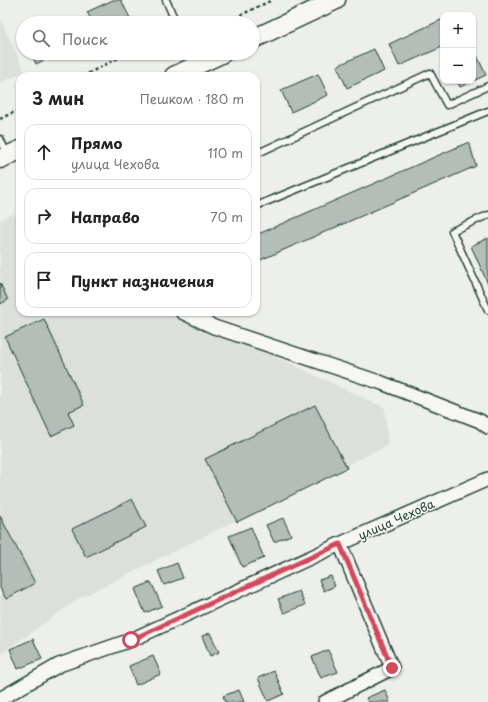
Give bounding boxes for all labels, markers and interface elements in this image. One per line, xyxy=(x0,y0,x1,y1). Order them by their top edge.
map controls xyxy=(440,12,476,84)
button: + xyxy=(440,12,476,48)
search box xyxy=(16,16,260,60)
icon: search xyxy=(30,27,52,49)
text: Поиск xyxy=(62,27,108,50)
button: − xyxy=(440,48,476,84)
text: 3 мин xyxy=(32,85,84,111)
text: Пешком · 180 m xyxy=(140,89,244,108)
text: Прямо xyxy=(71,131,122,154)
icon: ahead xyxy=(33,141,55,163)
text: 110 m xyxy=(208,143,243,162)
text: улица Чехова xyxy=(71,154,160,173)
icon: right xyxy=(33,205,55,227)
text: Направо xyxy=(71,205,140,228)
text: 70 m xyxy=(210,207,243,226)
icon: arrive xyxy=(33,269,55,291)
text: Пункт назначения xyxy=(71,269,214,292)
street label: улица Чехова xyxy=(355,494,437,544)
route start xyxy=(122,631,140,649)
route end xyxy=(383,659,401,677)

